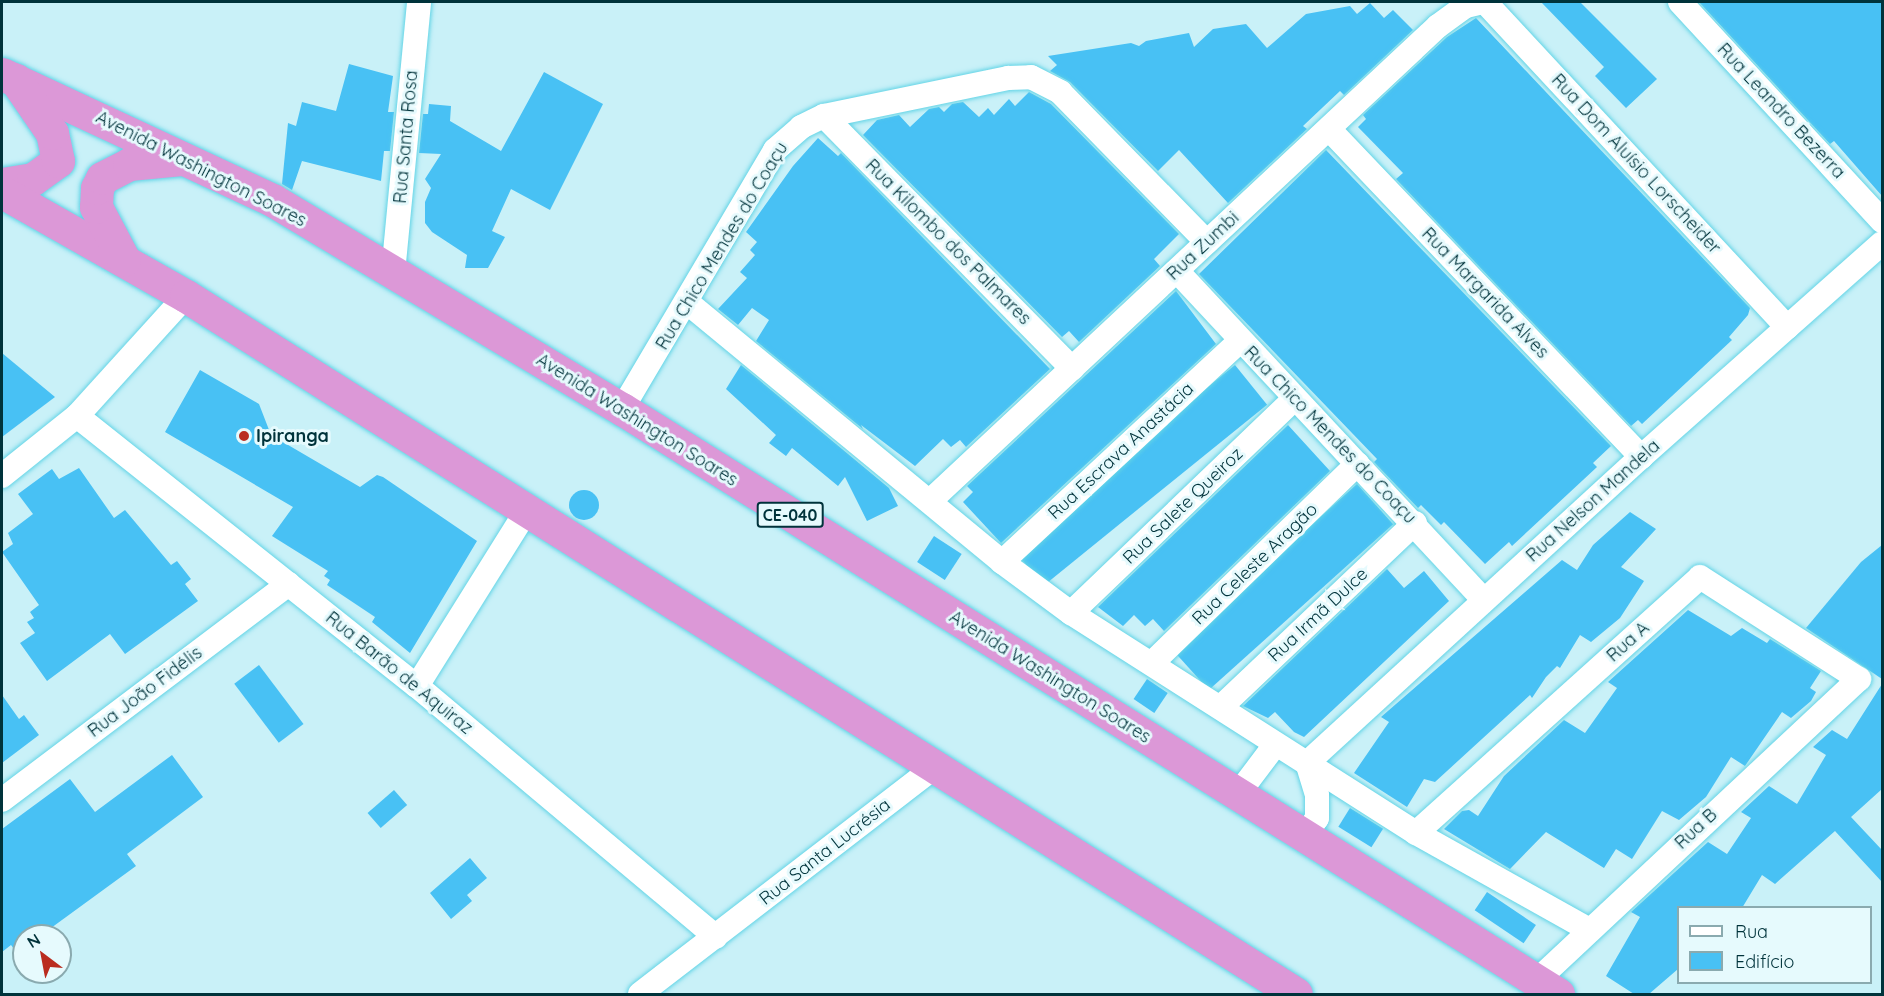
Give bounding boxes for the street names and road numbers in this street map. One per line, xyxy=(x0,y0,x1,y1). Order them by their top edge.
street label: Rua Leandro Bezerra xyxy=(1713,39,1849,183)
street label: Rua Santa Rosa xyxy=(389,69,423,205)
street label: Rua Dom Aluísio Lorscheider xyxy=(1547,69,1725,259)
street label: Avenida Washington Soares xyxy=(92,106,310,232)
street label: Rua Chico Mendes do Coaçu xyxy=(651,138,793,354)
street label: Rua Kilombo dos Palmares xyxy=(861,155,1035,329)
street label: Rua Zumbi xyxy=(1162,207,1244,285)
street label: Rua Margarida Alves xyxy=(1417,223,1553,363)
street label: Rua Chico Mendes do Coaçu xyxy=(1239,342,1421,528)
street label: Avenida Washington Soares xyxy=(532,349,742,491)
street label: Rua Escrava Anastácia xyxy=(1044,378,1198,524)
street label: Rua Nelson Mandela xyxy=(1522,435,1664,567)
street label: Rua Salete Queiroz xyxy=(1119,443,1247,569)
street label: Rua Celeste Aragão xyxy=(1188,499,1322,629)
road number: CE-040 xyxy=(756,502,824,528)
street label: Rua Irmã Dulce xyxy=(1264,563,1372,667)
street label: Avenida Washington Soares xyxy=(945,606,1155,748)
street label: Rua Barão de Aquiraz xyxy=(321,607,477,739)
street label: Rua A xyxy=(1602,617,1654,667)
street label: Rua João Fidélis xyxy=(84,642,206,742)
street label: Rua Santa Lucrésia xyxy=(755,794,895,910)
street label: Rua B xyxy=(1670,804,1722,854)

